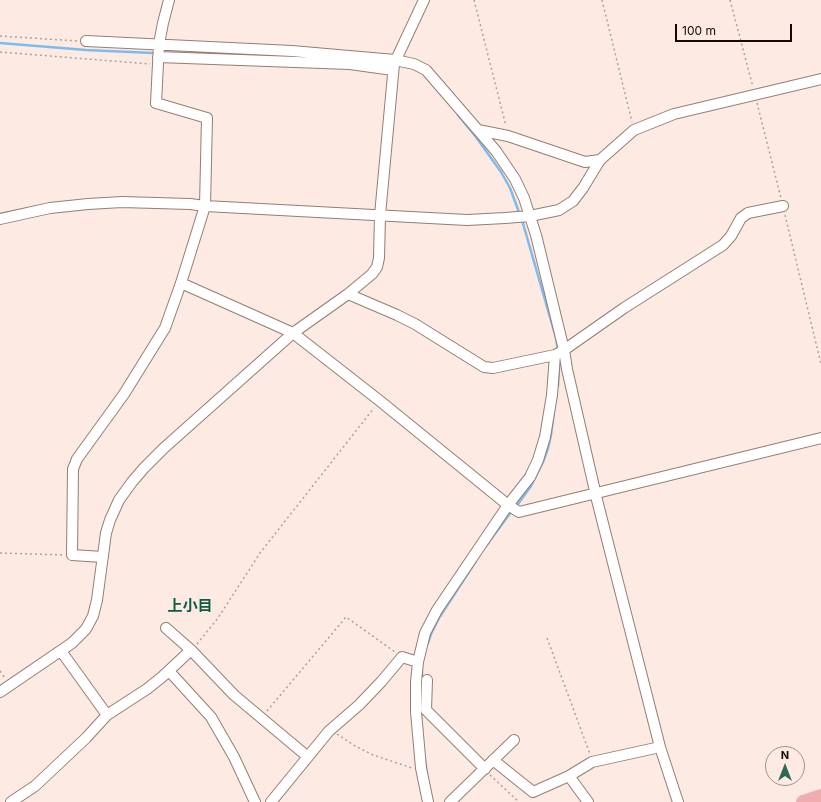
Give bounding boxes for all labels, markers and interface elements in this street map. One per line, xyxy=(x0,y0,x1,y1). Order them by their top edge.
scale bar xyxy=(677,16,794,42)
text: 100 m xyxy=(682,23,716,38)
district label: 上小目 xyxy=(168,597,212,615)
north arrow xyxy=(765,746,805,786)
text: N xyxy=(781,748,789,762)

